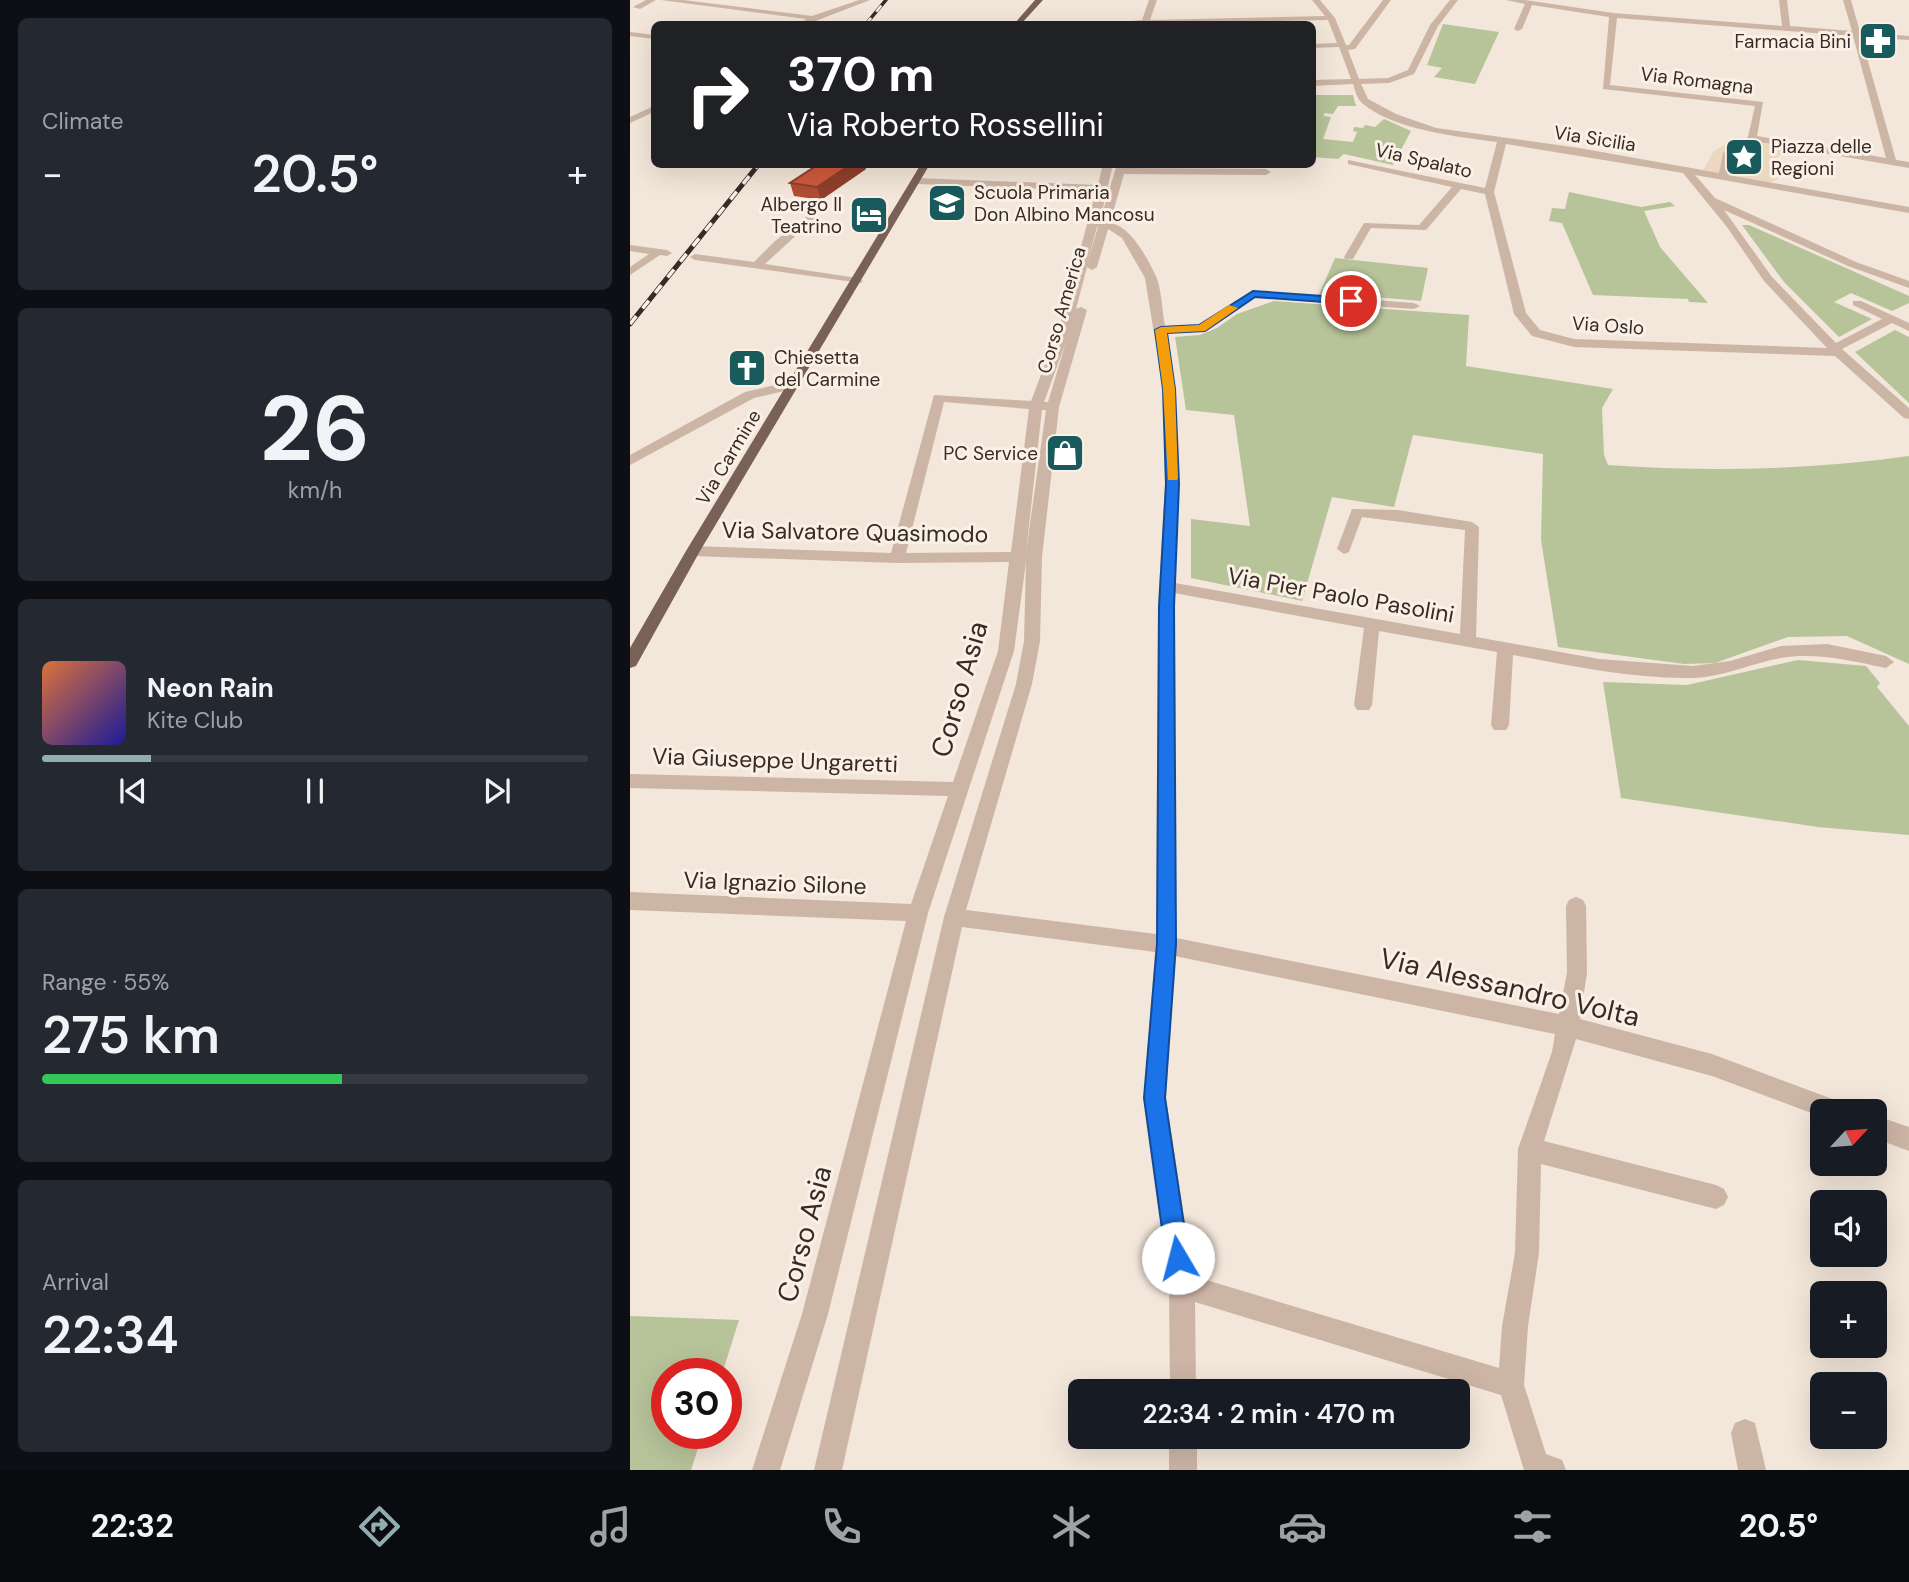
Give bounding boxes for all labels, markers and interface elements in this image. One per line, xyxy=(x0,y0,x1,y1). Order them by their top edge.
pharmacy icon: Farmacia Bini xyxy=(1857,20,1899,62)
place label: Farmacia Bini xyxy=(1735,29,1851,54)
text: 370 m xyxy=(787,42,934,106)
icon: right xyxy=(672,49,763,140)
street label: Via Romagna xyxy=(1639,61,1755,100)
text: Via Roberto Rossellini xyxy=(787,104,1104,146)
text: Climate xyxy=(42,106,124,136)
street label: Via Sicilia xyxy=(1552,120,1638,157)
place label: Piazza delle Regioni xyxy=(1771,134,1872,181)
place icon: Piazza delle Regioni xyxy=(1723,136,1765,178)
street label: Via Spalato xyxy=(1373,137,1475,184)
text: 20.5° xyxy=(252,140,378,208)
text: − xyxy=(42,149,63,199)
text: + xyxy=(567,149,588,199)
place label: Scuola Primaria Don Albino Mancosu xyxy=(974,180,1155,227)
school or university icon: Scuola Primaria Don Albino Mancosu xyxy=(926,182,968,224)
place label: Albergo Il Teatrino xyxy=(760,192,842,239)
hotel icon: Albergo Il Teatrino xyxy=(848,194,890,236)
street label: Corso America xyxy=(1031,244,1092,377)
pin xyxy=(1321,271,1381,331)
icon: arrive xyxy=(1332,282,1370,320)
street label: Via Oslo xyxy=(1571,311,1645,340)
place label: Chiesetta del Carmine xyxy=(774,345,880,392)
church icon: Chiesetta del Carmine xyxy=(726,347,768,389)
text: 26 xyxy=(260,370,370,488)
street label: Via Carmine xyxy=(690,405,767,509)
shop icon: PC Service xyxy=(1044,432,1086,474)
place label: PC Service xyxy=(943,441,1038,466)
text: km/h xyxy=(288,475,342,505)
street label: Via Salvatore Quasimodo xyxy=(721,515,989,549)
street label: Via Pier Paolo Pasolini xyxy=(1225,560,1457,630)
street label: Corso Asia xyxy=(922,617,997,761)
text: Neon Rain xyxy=(147,671,274,705)
text: Kite Club xyxy=(147,705,243,735)
street label: Via Giuseppe Ungaretti xyxy=(651,741,899,779)
icon: previous xyxy=(114,772,152,810)
icon: pause xyxy=(296,772,334,810)
icon: next xyxy=(478,772,516,810)
street label: Via Ignazio Silone xyxy=(683,865,867,901)
street label: Via Alessandro Volta xyxy=(1376,940,1643,1035)
text: Range · 55% xyxy=(42,967,169,997)
text: 275 km xyxy=(42,1001,220,1069)
north arrow xyxy=(1810,1099,1886,1176)
map controls xyxy=(1810,1099,1887,1449)
street label: Corso Asia xyxy=(769,1162,840,1306)
button: sound xyxy=(1810,1190,1887,1267)
position arrow xyxy=(1141,1221,1215,1295)
text: Arrival xyxy=(42,1267,109,1297)
button: + xyxy=(1810,1281,1887,1358)
text: 22:34 xyxy=(42,1301,179,1369)
speed limit sign: 30 xyxy=(651,1358,742,1449)
button: − xyxy=(1810,1372,1887,1449)
text: 22:34 · 2 min · 470 m xyxy=(1143,1397,1395,1431)
icon: directions xyxy=(355,1502,404,1551)
icon: music xyxy=(586,1502,635,1551)
icon: phone xyxy=(817,1502,866,1551)
icon: climate xyxy=(1047,1502,1096,1551)
icon: car xyxy=(1278,1502,1327,1551)
icon: filters xyxy=(1508,1502,1557,1551)
text: 22:32 xyxy=(91,1505,174,1547)
text: 20.5° xyxy=(1739,1505,1818,1547)

